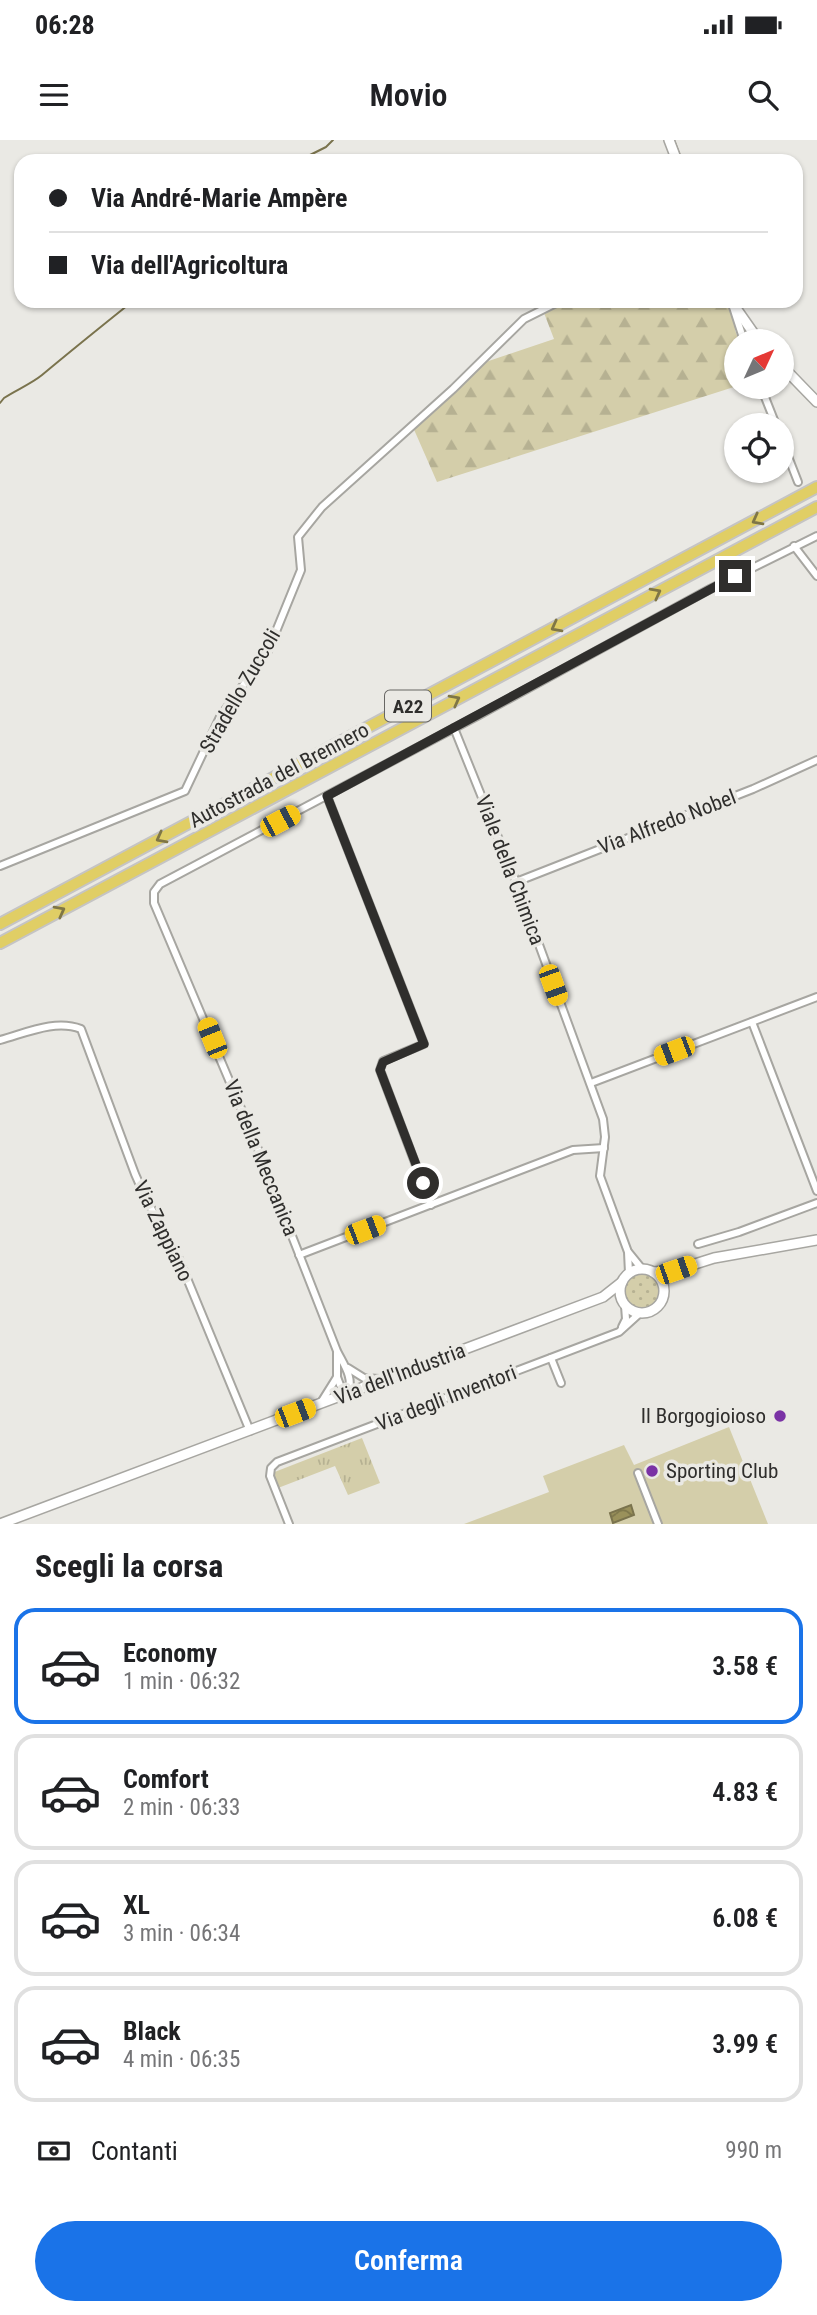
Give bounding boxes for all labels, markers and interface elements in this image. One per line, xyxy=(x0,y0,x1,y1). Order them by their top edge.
text: 06:28 xyxy=(35,10,95,40)
icon: menu xyxy=(35,76,73,114)
text: Movio xyxy=(370,76,448,114)
icon: search xyxy=(744,76,782,114)
text: Via André-Marie Ampère xyxy=(91,183,348,213)
text: Via dell'Agricoltura xyxy=(91,250,288,280)
north arrow xyxy=(724,329,794,399)
map controls xyxy=(724,329,794,483)
button: locate xyxy=(724,413,794,483)
one-way arrow xyxy=(752,511,764,525)
route end xyxy=(719,560,751,592)
one-way arrow xyxy=(649,587,661,601)
one-way arrow xyxy=(551,618,563,632)
street label: Stradello Zuccoli xyxy=(195,625,285,757)
road number: A22 xyxy=(385,691,431,722)
one-way arrow xyxy=(448,695,461,708)
street label: Autostrada del Brennero xyxy=(185,717,373,833)
street label: Via Alfredo Nobel xyxy=(595,785,739,859)
street label: Viale della Chimica xyxy=(470,792,550,948)
car xyxy=(257,802,304,840)
one-way arrow xyxy=(156,830,168,843)
one-way arrow xyxy=(53,906,65,919)
car xyxy=(536,962,571,1008)
car xyxy=(195,1015,230,1061)
car xyxy=(651,1034,698,1068)
street label: Via della Meccanica xyxy=(219,1076,303,1240)
route start xyxy=(407,1167,439,1199)
street label: Via Zappiano xyxy=(128,1177,198,1285)
car xyxy=(342,1213,389,1247)
car xyxy=(653,1253,700,1287)
street label: Via dell'Industria xyxy=(331,1338,469,1410)
street label: Via degli Inventori xyxy=(372,1360,520,1436)
car xyxy=(272,1396,319,1430)
place label: Il Borgogioioso xyxy=(641,1404,766,1428)
marker: Il Borgogioioso xyxy=(772,1408,788,1424)
place label: Sporting Club xyxy=(666,1459,778,1483)
marker: Sporting Club xyxy=(644,1463,660,1479)
text: Scegli la corsa xyxy=(35,1547,223,1585)
icon: car xyxy=(39,1635,102,1698)
text: Economy xyxy=(123,1638,217,1668)
text: 3.58 € xyxy=(712,1651,778,1681)
text: 1 min · 06:32 xyxy=(123,1668,240,1695)
icon: car xyxy=(39,1761,102,1824)
text: Comfort xyxy=(123,1764,209,1794)
text: 4.83 € xyxy=(712,1777,778,1807)
text: 2 min · 06:33 xyxy=(123,1794,240,1821)
icon: car xyxy=(39,1887,102,1950)
text: XL xyxy=(123,1890,150,1920)
text: 6.08 € xyxy=(712,1903,778,1933)
text: 3 min · 06:34 xyxy=(123,1920,240,1947)
icon: car xyxy=(39,2013,102,2076)
text: Black xyxy=(123,2016,181,2046)
text: 3.99 € xyxy=(712,2029,778,2059)
text: 4 min · 06:35 xyxy=(123,2046,240,2073)
icon: cash xyxy=(35,2132,73,2170)
text: Contanti xyxy=(91,2136,178,2166)
text: 990 m xyxy=(725,2137,782,2164)
button: Conferma xyxy=(35,2221,782,2301)

